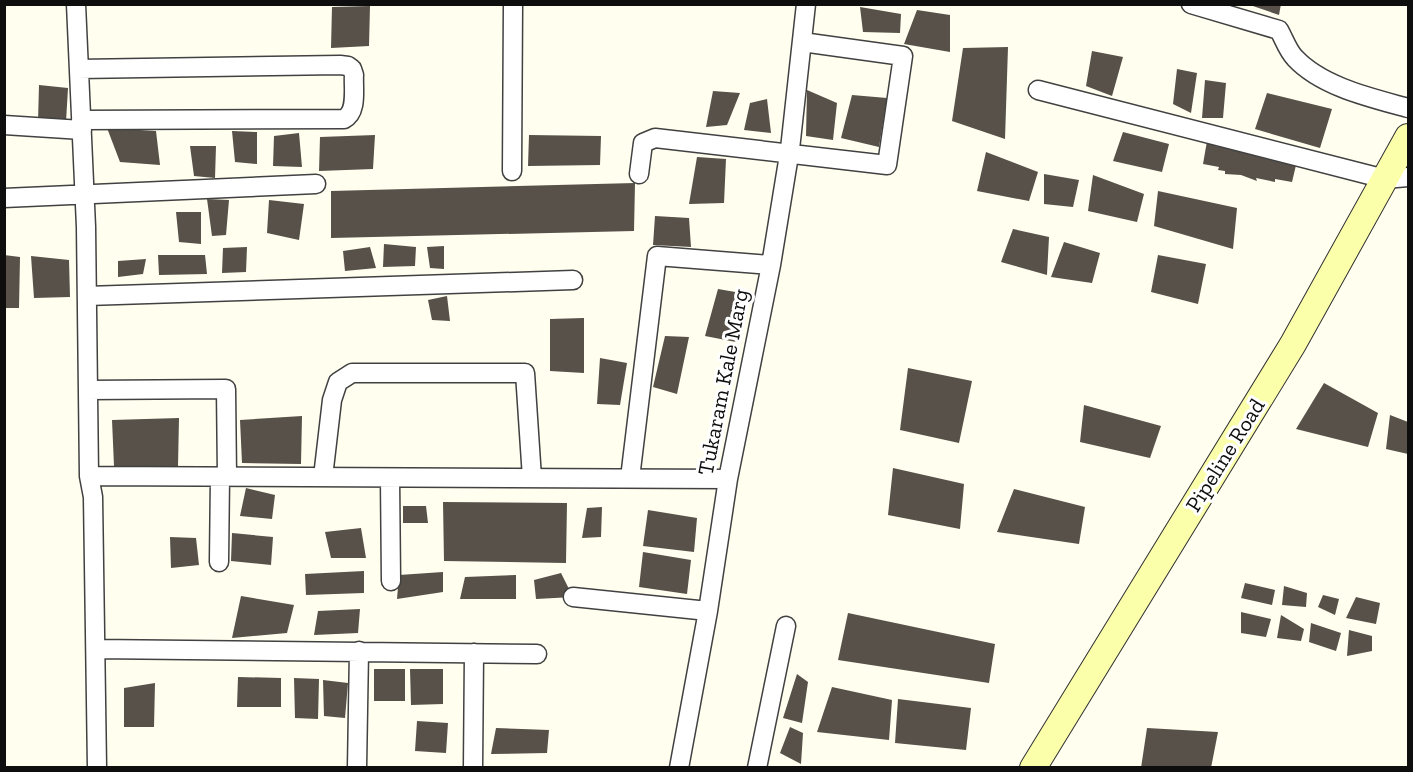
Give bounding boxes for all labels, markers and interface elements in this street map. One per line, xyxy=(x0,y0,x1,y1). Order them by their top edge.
street label: Tukaram Kale Marg xyxy=(692,287,754,477)
street label: Pipeline Road xyxy=(1180,393,1270,517)

